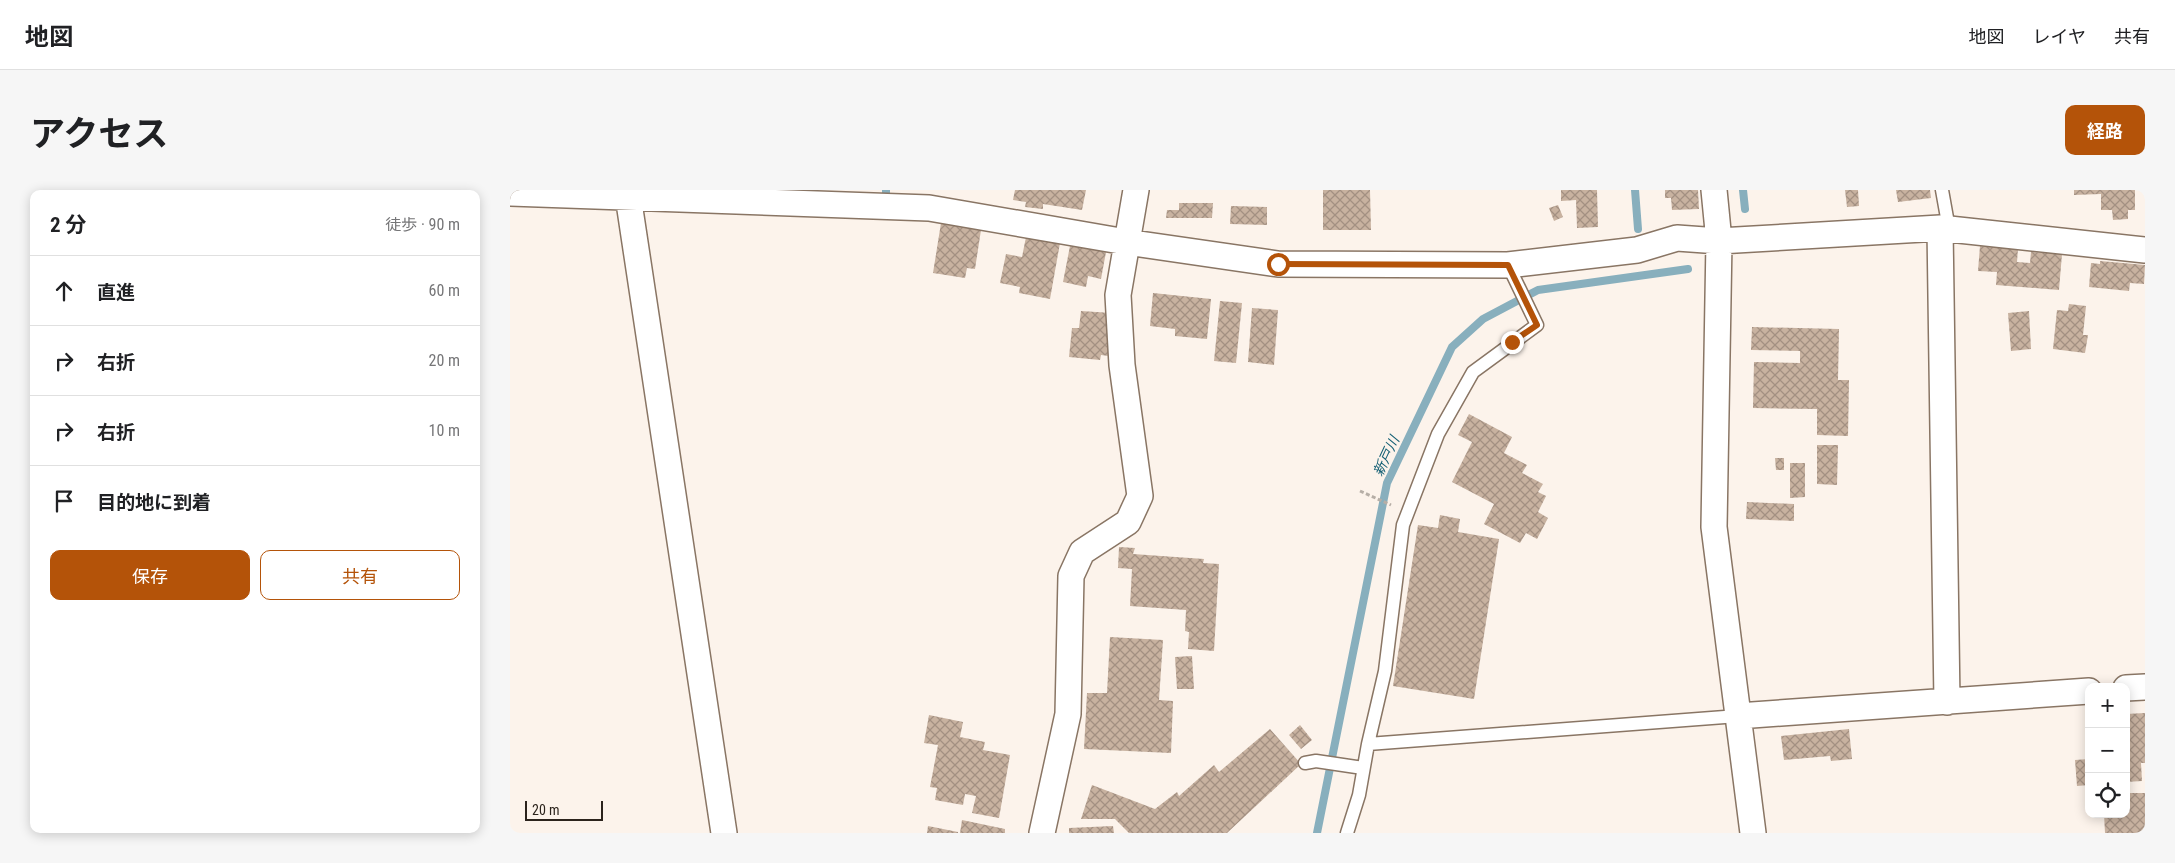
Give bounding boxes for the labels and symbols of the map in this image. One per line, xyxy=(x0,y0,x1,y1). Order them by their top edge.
route start xyxy=(1267,253,1290,276)
route end xyxy=(1501,331,1524,354)
water label: 新戸川 xyxy=(1370,432,1403,478)
scale bar xyxy=(525,798,602,821)

